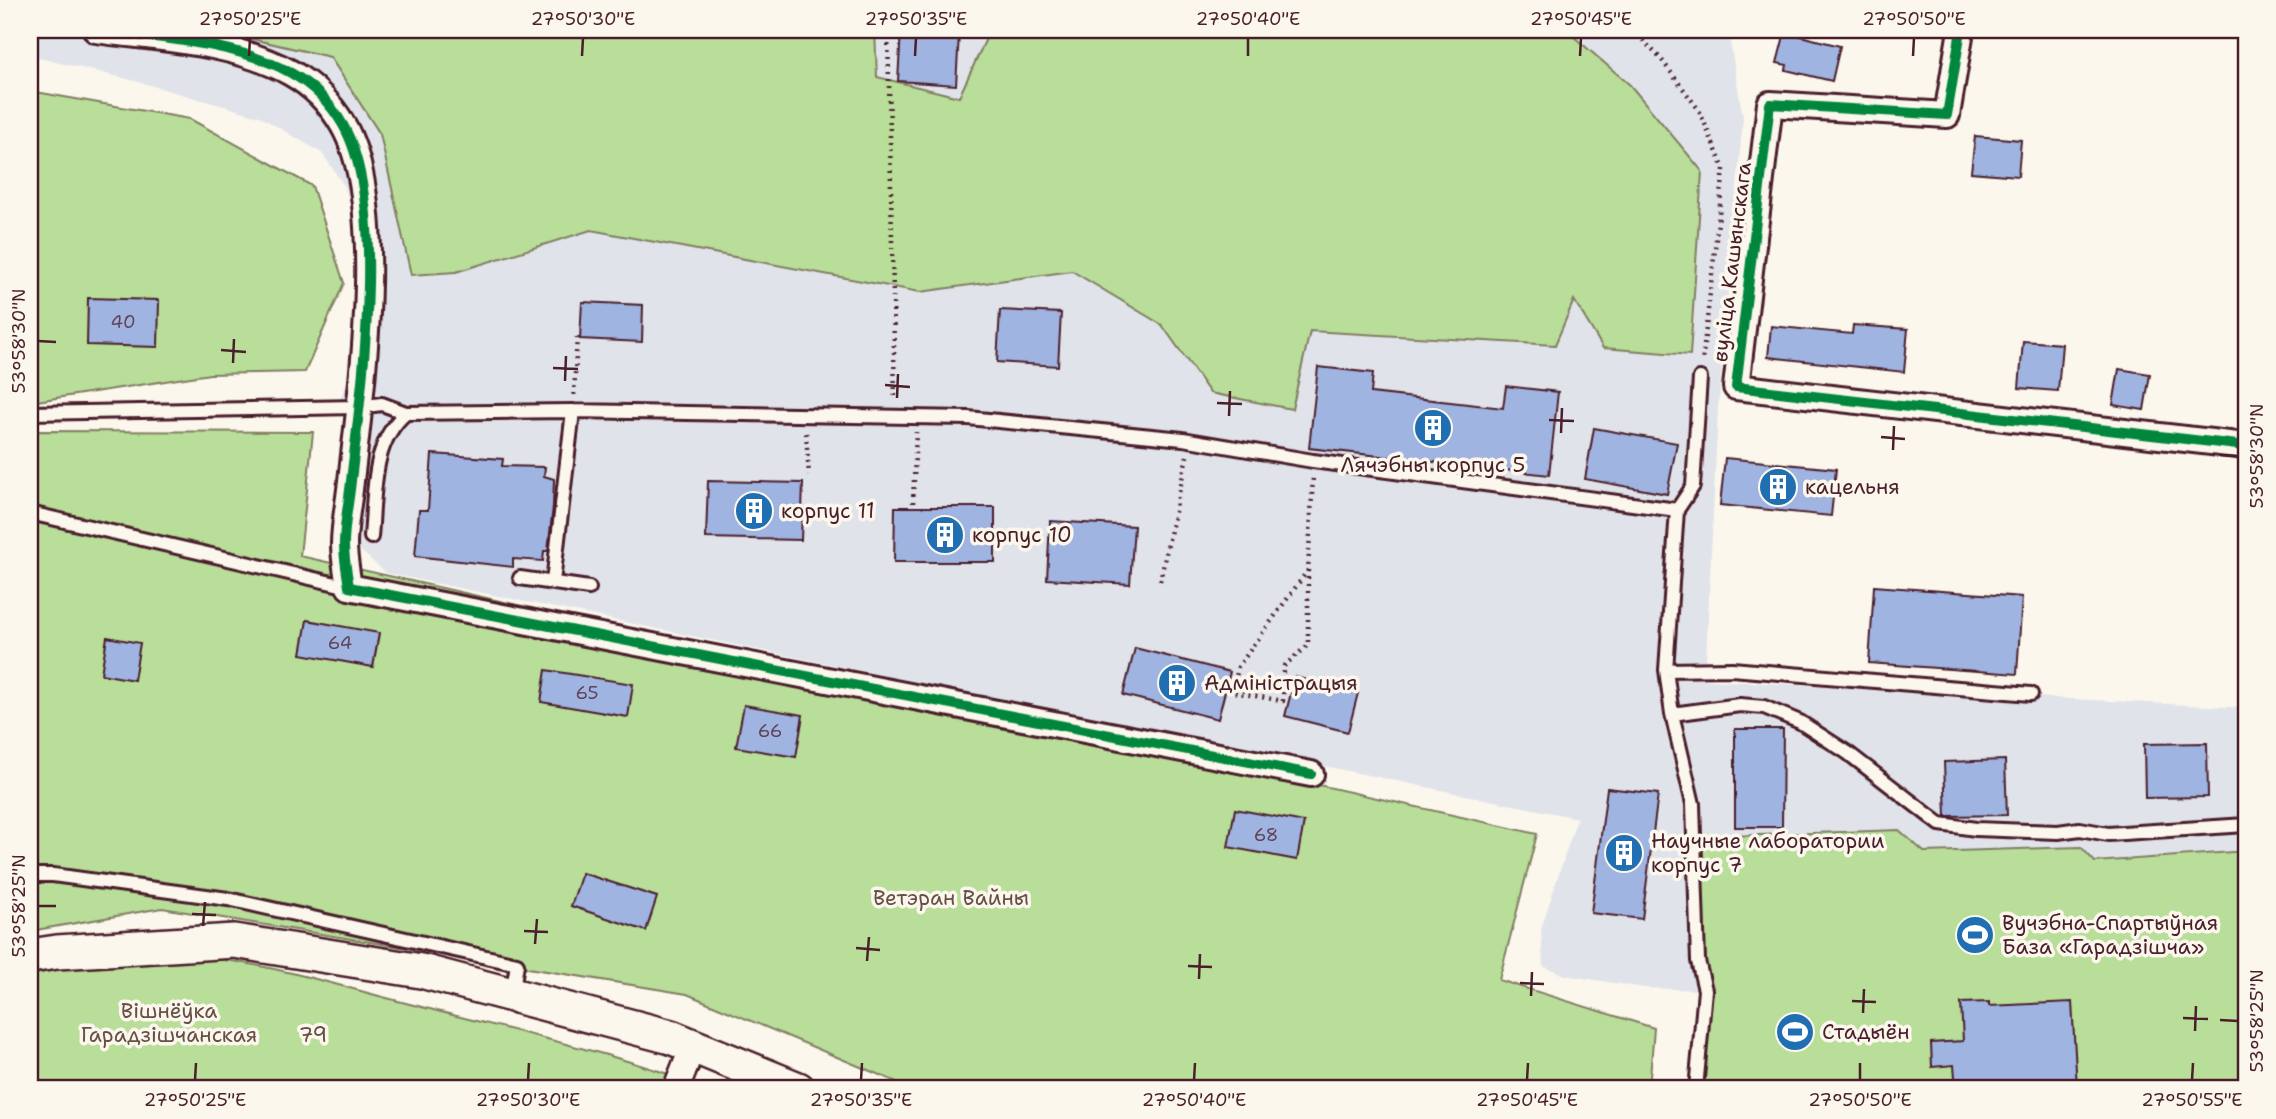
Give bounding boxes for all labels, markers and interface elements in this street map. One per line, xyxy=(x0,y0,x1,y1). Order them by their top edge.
text: 27°50'25"E xyxy=(199,7,301,31)
text: 27°50'30"E xyxy=(531,7,635,31)
text: 27°50'35"E xyxy=(865,7,967,31)
text: 27°50'40"E xyxy=(1196,7,1300,31)
text: 27°50'45"E xyxy=(1530,7,1632,31)
text: 27°50'50"E xyxy=(1862,7,1966,31)
street label: вуліца Кашынскага xyxy=(1706,160,1758,364)
text: 53°58'30"N xyxy=(7,288,31,394)
house number: 40 xyxy=(110,310,136,334)
text: 53°58'30"N xyxy=(2245,403,2269,509)
building icon: Лячэбны корпус 5 xyxy=(1412,407,1454,449)
place label: Лячэбны корпус 5 xyxy=(1340,451,1526,479)
building icon: кацельня xyxy=(1757,466,1799,508)
place label: кацельня xyxy=(1805,473,1900,501)
building icon: корпус 11 xyxy=(733,490,775,532)
place label: корпус 11 xyxy=(781,497,875,525)
building icon: корпус 10 xyxy=(924,514,966,556)
place label: корпус 10 xyxy=(972,521,1072,549)
house number: 64 xyxy=(328,631,352,655)
building icon: Адміністрацыя xyxy=(1156,662,1198,704)
place label: Адміністрацыя xyxy=(1204,669,1358,697)
house number: 65 xyxy=(576,681,598,705)
house number: 66 xyxy=(758,719,782,743)
house number: 68 xyxy=(1254,823,1278,847)
place label: Научные лаборатории корпус 7 xyxy=(1651,827,1885,879)
building icon: Научные лаборатории корпус 7 xyxy=(1603,832,1645,874)
text: 53°58'25"N xyxy=(7,854,31,958)
park label: Ветэран Вайны xyxy=(873,884,1029,912)
place label: Вучэбна-Спартыўная База «Гарадзішча» xyxy=(2002,909,2218,961)
sports icon: Вучэбна-Спартыўная База «Гарадзішча» xyxy=(1954,914,1996,956)
text: 53°58'25"N xyxy=(2245,969,2269,1073)
park label: Вішнёўка Гарадзішчанская xyxy=(81,997,257,1049)
sports icon: Стадыён xyxy=(1774,1011,1816,1053)
place label: Стадыён xyxy=(1822,1018,1910,1046)
park label: 79 xyxy=(299,1021,327,1049)
text: 27°50'25"E xyxy=(144,1088,246,1112)
text: 27°50'30"E xyxy=(476,1088,580,1112)
text: 27°50'35"E xyxy=(810,1088,912,1112)
text: 27°50'40"E xyxy=(1142,1088,1246,1112)
text: 27°50'45"E xyxy=(1476,1088,1578,1112)
text: 27°50'50"E xyxy=(1808,1088,1912,1112)
text: 27°50'55"E xyxy=(2141,1088,2243,1112)

